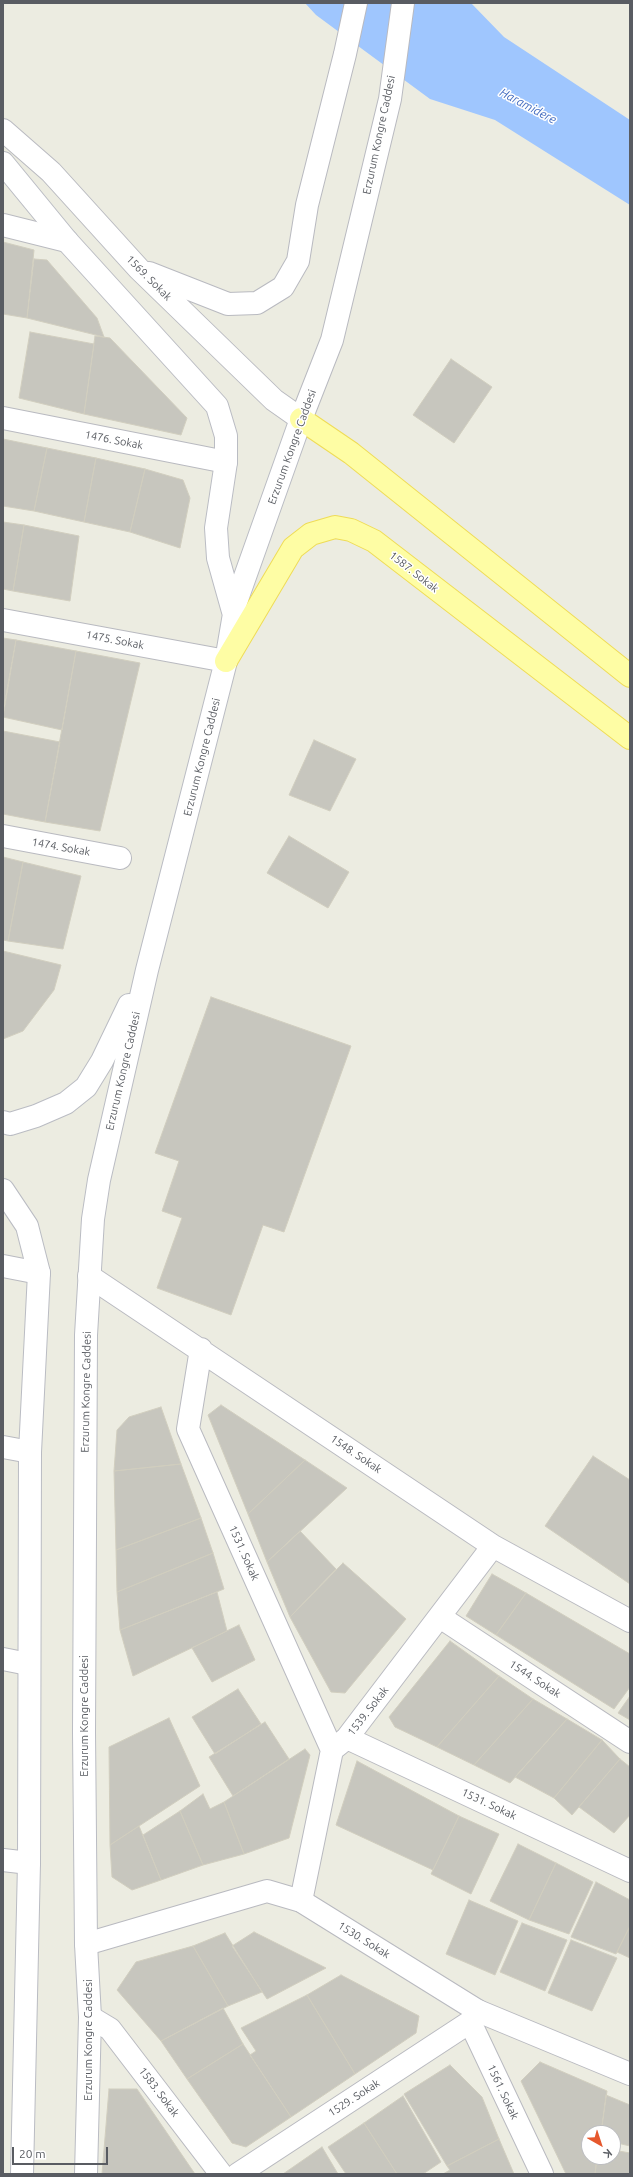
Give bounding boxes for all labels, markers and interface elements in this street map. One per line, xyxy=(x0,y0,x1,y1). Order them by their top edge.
street label: Erzurum Kongre Caddesi xyxy=(360,74,398,196)
water label: Haramidere xyxy=(497,85,559,127)
street label: 1569. Sokak xyxy=(123,252,175,304)
street label: Erzurum Kongre Caddesi xyxy=(265,388,319,506)
street label: 1476. Sokak xyxy=(84,428,144,452)
street label: 1587. Sokak xyxy=(387,549,441,595)
street label: 1475. Sokak xyxy=(85,628,145,652)
street label: Erzurum Kongre Caddesi xyxy=(181,697,223,817)
street label: 1474. Sokak xyxy=(31,835,91,859)
street label: Erzurum Kongre Caddesi xyxy=(103,1010,143,1132)
street label: Erzurum Kongre Caddesi xyxy=(78,1331,94,1453)
street label: 1548. Sokak xyxy=(328,1432,384,1476)
street label: 1531. Sokak xyxy=(226,1523,262,1583)
street label: Erzurum Kongre Caddesi xyxy=(77,1655,91,1777)
street label: 1544. Sokak xyxy=(507,1657,563,1701)
street label: 1539. Sokak xyxy=(345,1684,391,1738)
street label: 1531. Sokak xyxy=(459,1786,519,1822)
street label: 1530. Sokak xyxy=(335,1919,393,1961)
street label: Erzurum Kongre Caddesi xyxy=(81,1979,95,2101)
street label: 1561. Sokak xyxy=(485,2062,521,2122)
street label: 1583. Sokak xyxy=(136,2064,182,2120)
street label: 1529. Sokak xyxy=(326,2076,382,2120)
north arrow xyxy=(581,2125,621,2165)
scale bar xyxy=(14,2139,110,2165)
text: 20 m xyxy=(19,2147,46,2160)
text: K xyxy=(601,2147,615,2161)

